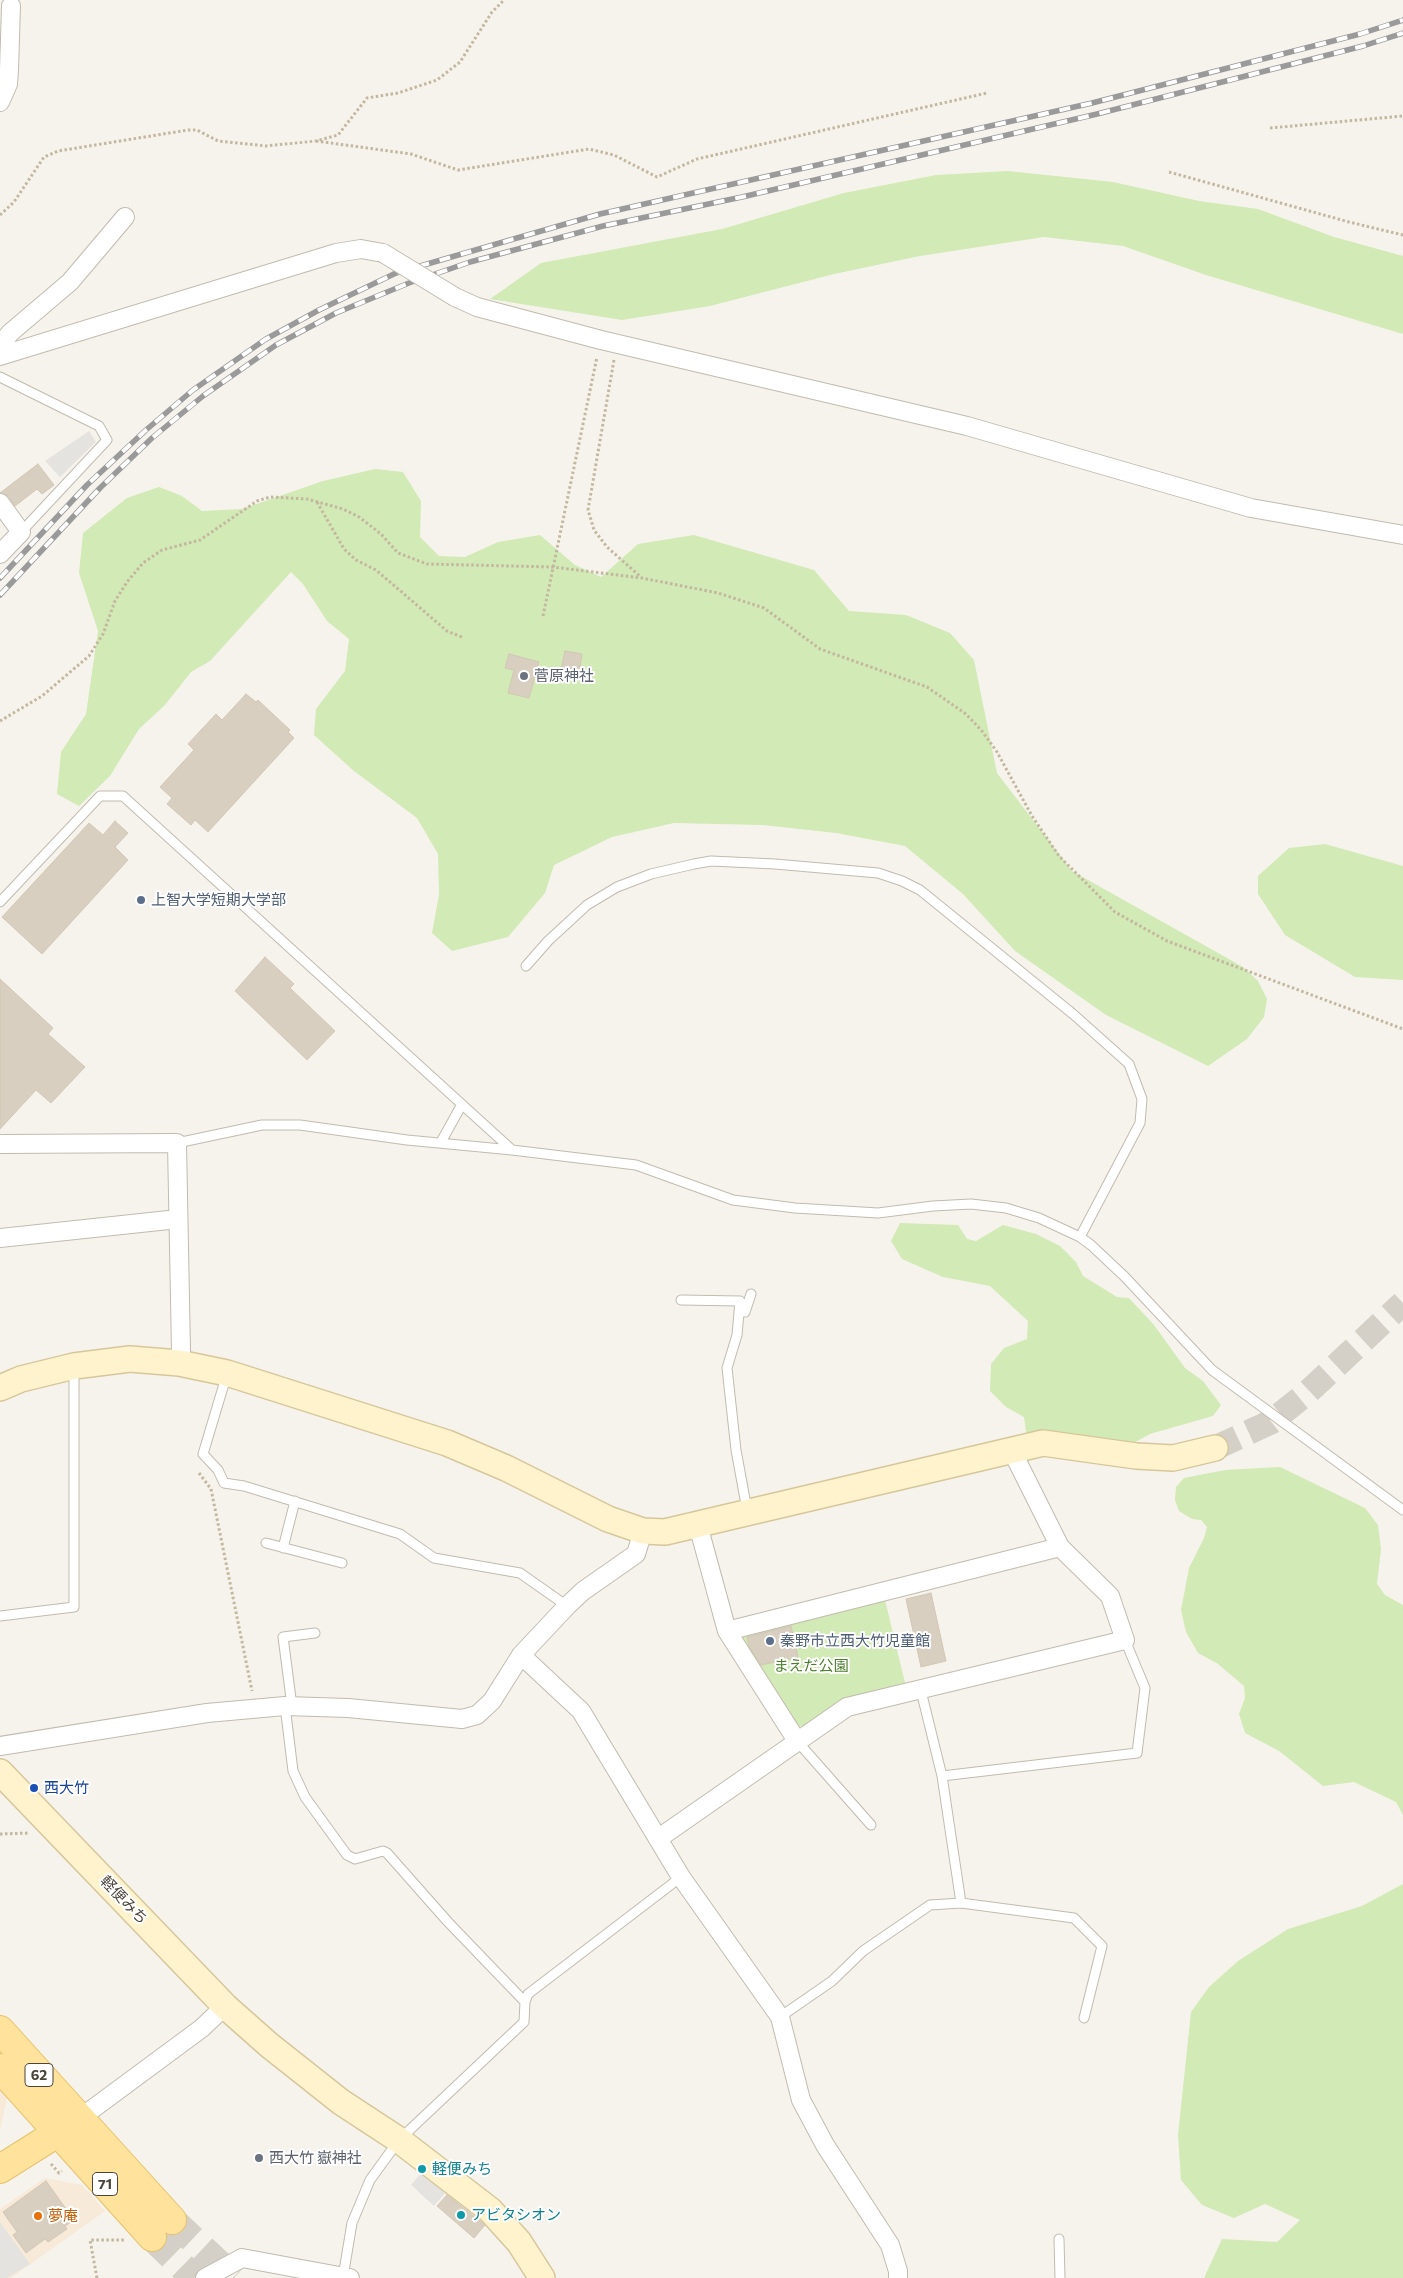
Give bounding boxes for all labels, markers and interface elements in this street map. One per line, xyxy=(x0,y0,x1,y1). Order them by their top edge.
place label: 菅原神社 xyxy=(534,667,594,685)
marker: 菅原神社 xyxy=(518,670,530,682)
place label: 上智大学短期大学部 xyxy=(151,891,286,909)
marker: 上智大学短期大学部 xyxy=(135,894,147,906)
place label: 秦野市立西大竹児童館 xyxy=(780,1632,930,1650)
marker: 秦野市立西大竹児童館 xyxy=(764,1635,776,1647)
park label: まえだ公園 xyxy=(774,1657,848,1675)
place label: 西大竹 xyxy=(44,1779,89,1797)
marker: 西大竹 xyxy=(28,1782,40,1794)
street label: 軽便みち xyxy=(97,1872,151,1928)
road number: 62 xyxy=(25,2064,53,2086)
place label: 西大竹 嶽神社 xyxy=(269,2149,362,2167)
marker: 西大竹 嶽神社 xyxy=(253,2152,265,2164)
place label: 軽便みち xyxy=(432,2160,492,2178)
marker: 軽便みち xyxy=(416,2163,428,2175)
road number: 71 xyxy=(92,2172,118,2196)
place label: アビタシオン xyxy=(471,2206,561,2224)
place label: 夢庵 xyxy=(48,2207,78,2225)
marker: アビタシオン xyxy=(455,2209,467,2221)
marker: 夢庵 xyxy=(32,2210,44,2222)

